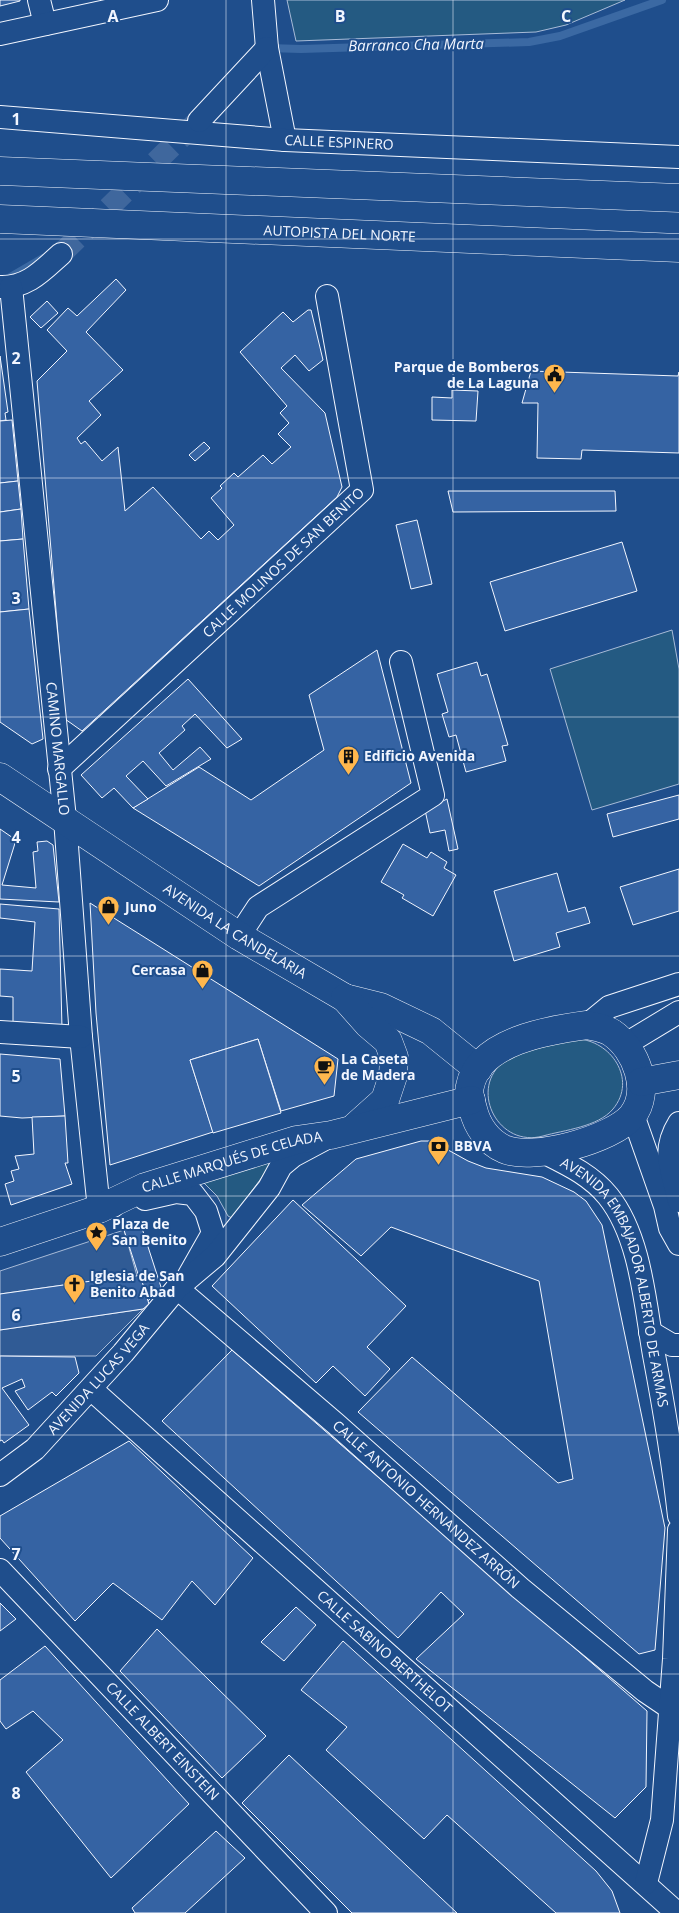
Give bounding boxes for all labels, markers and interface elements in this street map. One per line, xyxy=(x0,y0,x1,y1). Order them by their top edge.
text: A xyxy=(107,5,119,27)
text: B xyxy=(335,5,345,27)
text: C xyxy=(561,5,571,27)
water label: Barranco Cha Marta xyxy=(348,33,485,55)
text: 1 xyxy=(11,108,21,130)
street label: CALLE ESPINERO xyxy=(284,130,394,154)
street label: AUTOPISTA DEL NORTE xyxy=(263,220,416,246)
text: 2 xyxy=(11,347,21,369)
place label: Parque de Bomberos de La Laguna xyxy=(394,357,539,392)
public building icon: Parque de Bomberos de La Laguna xyxy=(543,363,567,394)
street label: CALLE MOLINOS DE SAN BENITO xyxy=(198,483,368,641)
text: 3 xyxy=(11,587,21,609)
street label: CAMINO MARGALLO xyxy=(42,681,75,816)
building icon: Edificio Avenida xyxy=(336,744,360,775)
place label: Edificio Avenida xyxy=(364,746,475,765)
text: 4 xyxy=(11,826,21,848)
street label: AVENIDA LA CANDELARIA xyxy=(160,878,310,983)
shop icon: Juno xyxy=(97,895,121,926)
place label: Juno xyxy=(123,897,157,916)
shop icon: Cercasa xyxy=(190,958,214,989)
place label: Cercasa xyxy=(131,960,186,979)
place label: La Caseta de Madera xyxy=(341,1049,415,1084)
cafe icon: La Caseta de Madera xyxy=(313,1055,337,1086)
text: 5 xyxy=(11,1065,21,1087)
street label: CALLE MARQUÉS DE CELADA xyxy=(139,1126,323,1197)
bank icon: BBVA xyxy=(426,1134,450,1165)
place label: BBVA xyxy=(454,1136,492,1155)
street label: AVENIDA EMBAJADOR ALBERTO DE ARMAS xyxy=(557,1152,673,1408)
place label: Plaza de San Benito xyxy=(112,1214,187,1249)
place icon: Plaza de San Benito xyxy=(84,1220,108,1251)
place label: Iglesia de San Benito Abad xyxy=(90,1266,185,1301)
church icon: Iglesia de San Benito Abad xyxy=(62,1272,86,1303)
text: 6 xyxy=(11,1304,21,1326)
street label: AVENIDA LUCAS VEGA xyxy=(43,1319,153,1439)
street label: CALLE ANTONIO HERNANDEZ ARRÓN xyxy=(329,1416,524,1592)
text: 7 xyxy=(11,1543,21,1565)
street label: CALLE SABINO BERTHELOT xyxy=(313,1586,457,1717)
street label: CALLE ALBERT EINSTEIN xyxy=(102,1677,224,1804)
text: 8 xyxy=(11,1782,21,1804)

